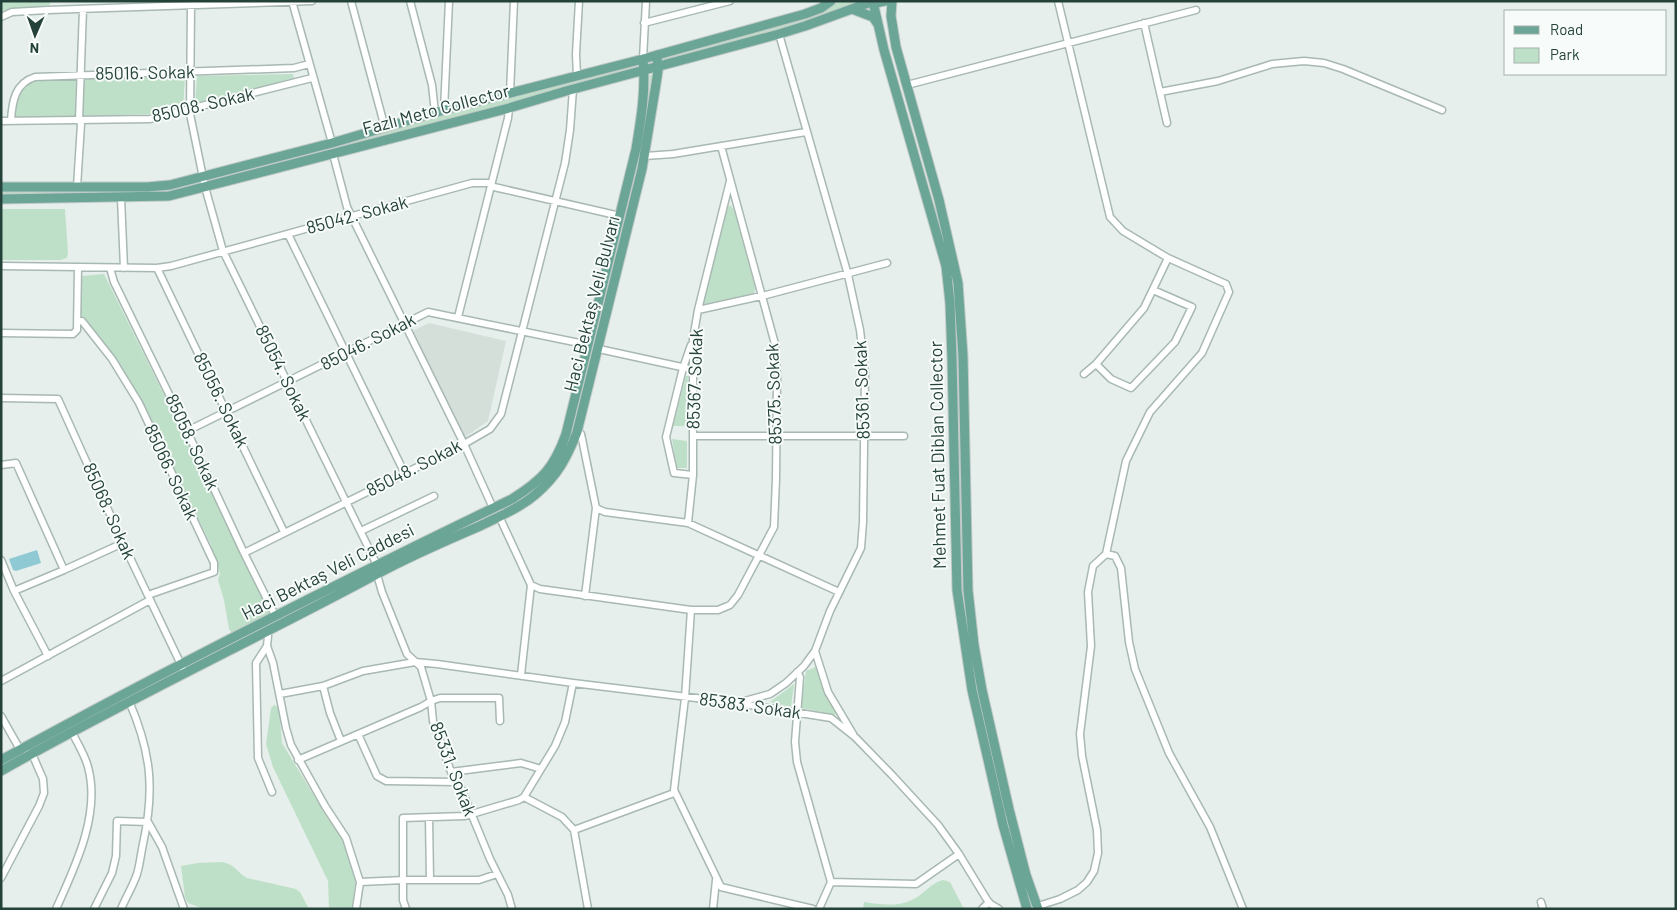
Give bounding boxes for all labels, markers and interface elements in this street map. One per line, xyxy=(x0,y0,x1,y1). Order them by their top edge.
north arrow xyxy=(10,10,60,60)
legend xyxy=(1504,10,1667,75)
text: Road xyxy=(1550,20,1583,38)
text: N xyxy=(30,40,39,57)
text: Park xyxy=(1550,45,1580,63)
street label: 85016. Sokak xyxy=(95,60,195,84)
street label: Fazlı Meto Collector xyxy=(360,79,512,139)
street label: 85008. Sokak xyxy=(149,82,256,126)
street label: 85042. Sokak xyxy=(303,190,410,238)
street label: Haci Bektaş Veli Bulvarı xyxy=(558,213,624,394)
street label: 85046. Sokak xyxy=(316,308,419,375)
street label: 85054. Sokak xyxy=(251,321,317,424)
street label: 85367. Sokak xyxy=(681,328,707,430)
street label: 85361. Sokak xyxy=(848,340,874,440)
street label: Mehmet Fuat Diblan Collector xyxy=(924,340,950,569)
street label: 85375. Sokak xyxy=(760,343,786,445)
street label: 85056. Sokak xyxy=(189,348,254,451)
street label: 85058. Sokak xyxy=(161,390,225,493)
street label: 85066. Sokak xyxy=(140,420,204,523)
street label: 85048. Sokak xyxy=(362,434,465,501)
street label: 85068. Sokak xyxy=(79,459,141,562)
street label: Haci Bektaş Veli Caddesi xyxy=(238,518,417,624)
street label: 85383. Sokak xyxy=(698,687,802,723)
street label: 85331. Sokak xyxy=(426,718,482,819)

